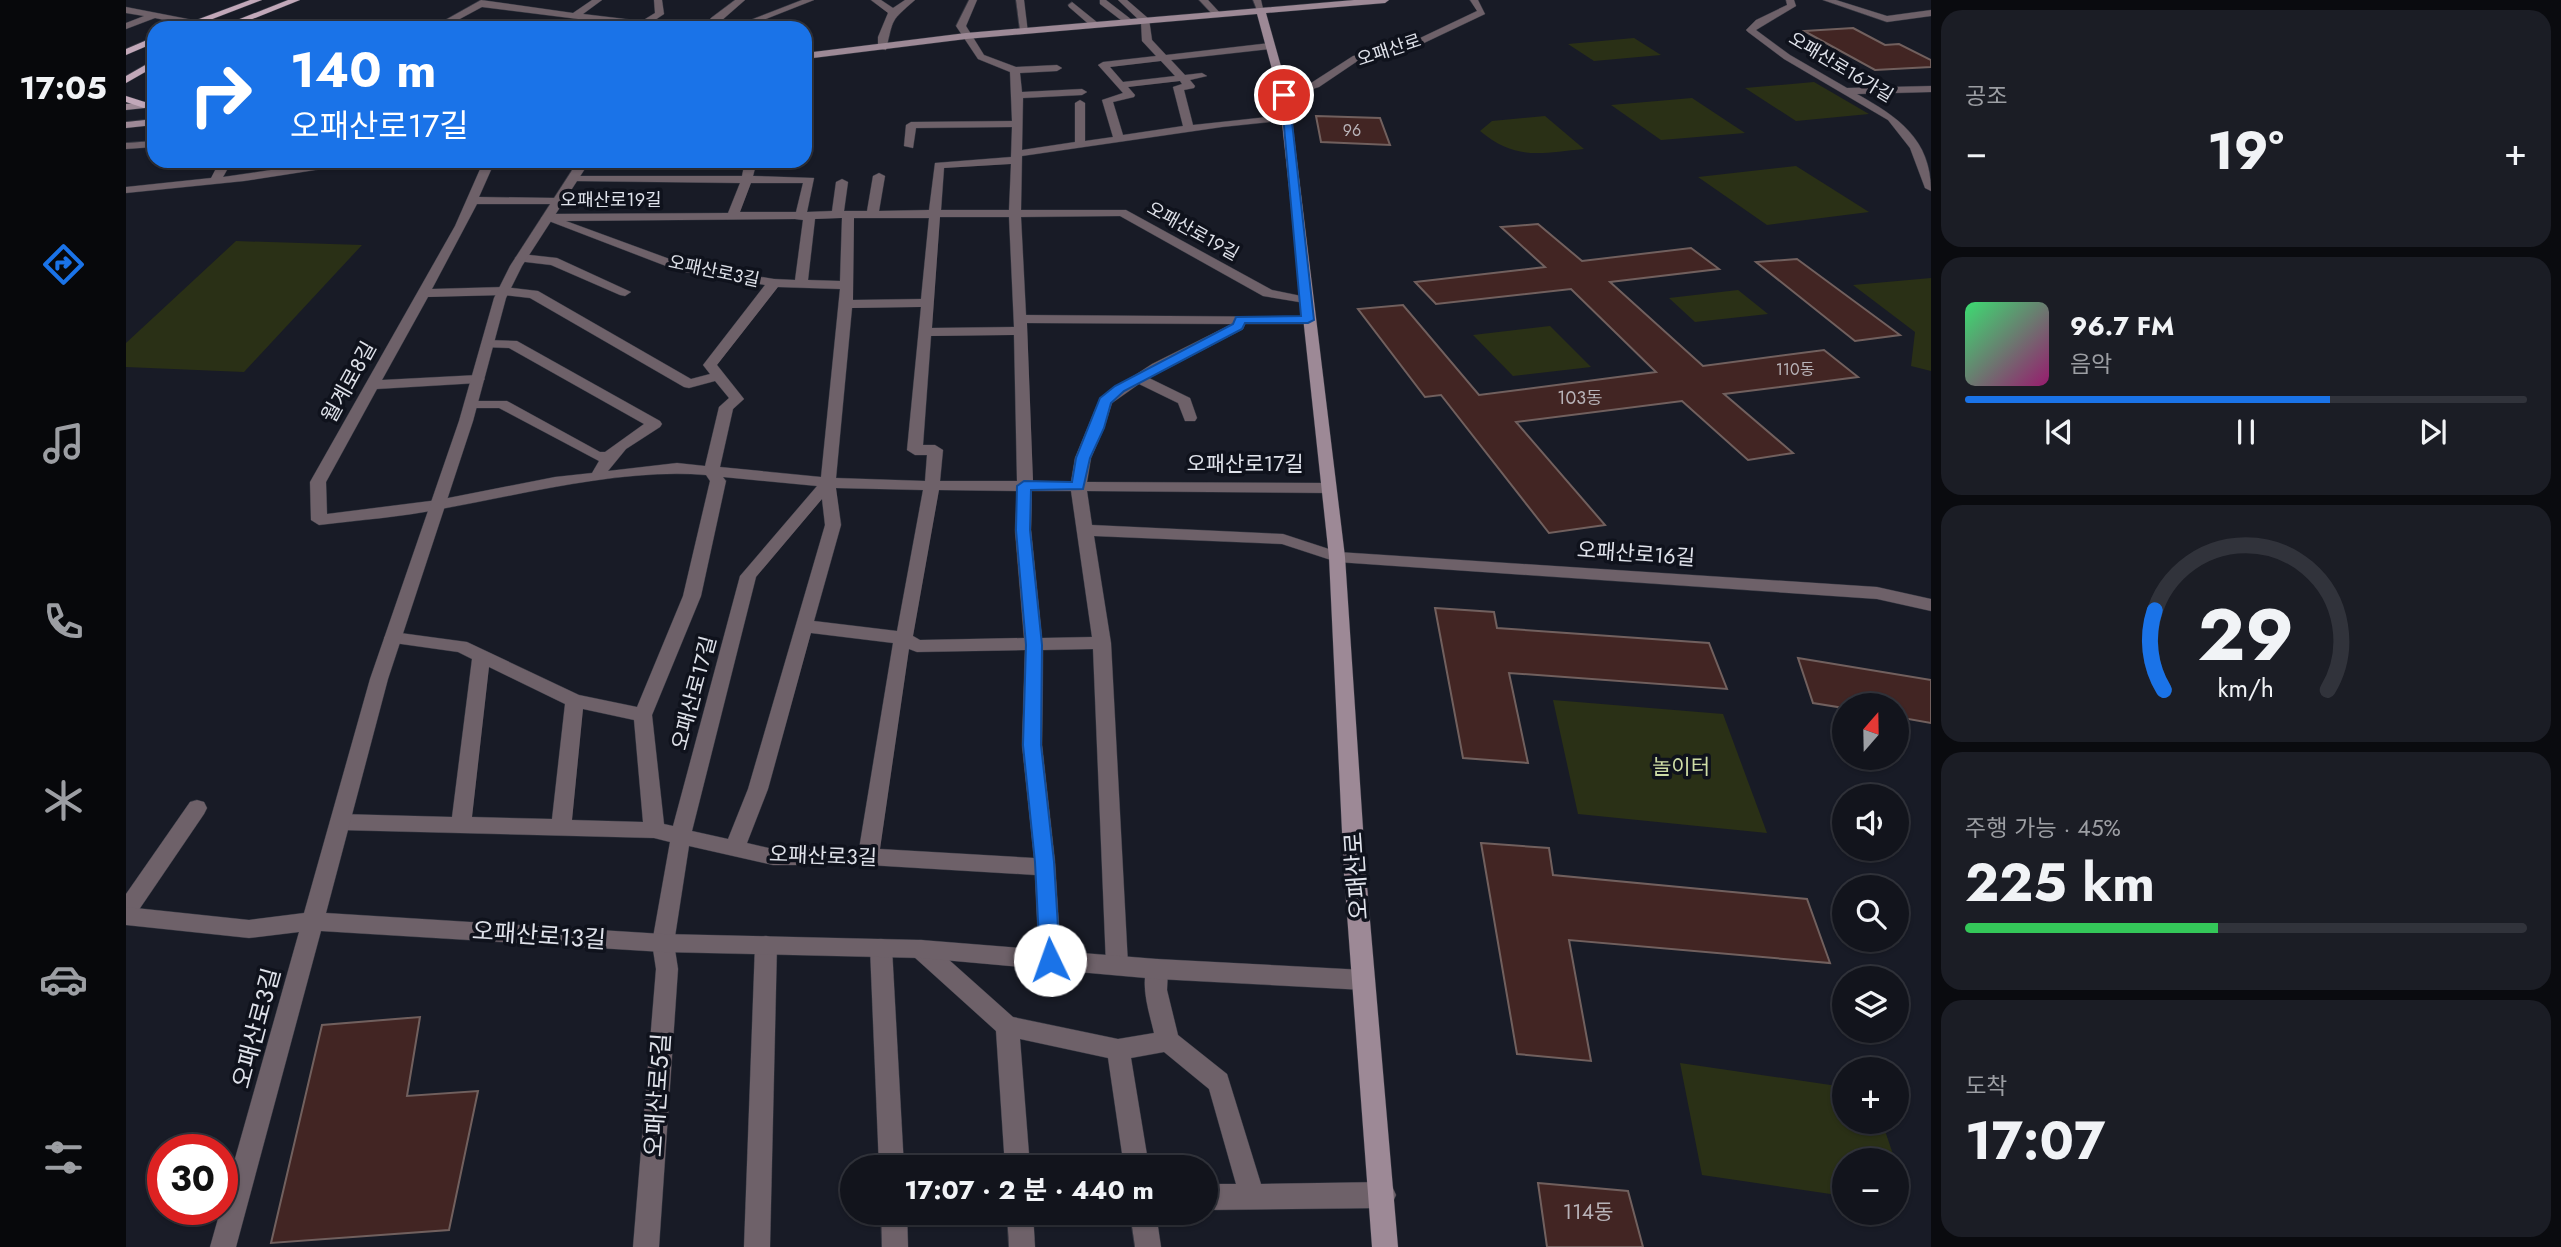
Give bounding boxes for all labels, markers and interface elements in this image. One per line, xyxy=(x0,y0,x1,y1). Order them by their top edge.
street label: 오패산로16가길 xyxy=(1784,26,1898,108)
street label: 오패산로 xyxy=(1353,27,1425,73)
text: 140 m xyxy=(290,35,436,105)
icon: right xyxy=(175,49,266,140)
text: 17:05 xyxy=(19,65,107,111)
pin xyxy=(1254,65,1314,125)
icon: arrive xyxy=(1265,76,1303,114)
text: 공조 xyxy=(1965,79,2007,113)
text: 오패산로17길 xyxy=(290,103,468,149)
text: 19° xyxy=(2207,113,2284,189)
house number: 96 xyxy=(1343,119,1361,142)
text: − xyxy=(1965,124,1987,179)
text: + xyxy=(2504,124,2527,179)
street label: 오패산로19길 xyxy=(560,187,662,213)
street label: 오패산로19길 xyxy=(1142,195,1244,267)
icon: directions xyxy=(39,240,88,289)
street label: 오패산로3길 xyxy=(666,249,762,293)
text: 96.7 FM xyxy=(2070,307,2174,345)
street label: 월계로8길 xyxy=(314,336,384,428)
text: 음악 xyxy=(2070,347,2112,381)
house number: 110동 xyxy=(1776,358,1815,381)
house number: 103동 xyxy=(1557,385,1603,411)
icon: previous xyxy=(2040,413,2078,451)
icon: pause xyxy=(2227,413,2265,451)
icon: next xyxy=(2414,413,2452,451)
icon: music xyxy=(39,419,88,468)
street label: 오패산로17길 xyxy=(1186,449,1304,479)
street label: 오패산로16길 xyxy=(1576,535,1696,573)
text: 29 xyxy=(2198,582,2294,687)
icon: phone xyxy=(39,597,88,646)
street label: 오패산로17길 xyxy=(664,633,724,753)
text: km/h xyxy=(2218,669,2274,705)
north arrow xyxy=(1832,693,1909,770)
map controls xyxy=(1832,693,1909,1225)
park label: 놀이터 xyxy=(1652,752,1710,782)
icon: climate xyxy=(39,776,88,825)
button: sound xyxy=(1832,784,1909,861)
text: 주행 가능 · 45% xyxy=(1965,811,2121,845)
street label: 오패산로 xyxy=(1335,831,1377,921)
street label: 오패산로3길 xyxy=(768,839,878,873)
text: 225 km xyxy=(1965,845,2155,921)
button: search xyxy=(1832,875,1909,952)
street label: 오패산로13길 xyxy=(471,913,607,957)
position arrow xyxy=(1013,923,1087,997)
icon: car xyxy=(39,955,88,1004)
street label: 오패산로3길 xyxy=(223,964,289,1092)
button: layers xyxy=(1832,966,1909,1043)
street label: 오패산로5길 xyxy=(635,1032,679,1158)
button: + xyxy=(1832,1057,1909,1134)
text: 도착 xyxy=(1965,1069,2007,1103)
text: 17:07 xyxy=(1965,1103,2105,1179)
icon: filters xyxy=(39,1133,88,1182)
speed limit sign: 30 xyxy=(147,1134,238,1225)
button: − xyxy=(1832,1148,1909,1225)
text: 17:07 · 2 분 · 440 m xyxy=(904,1171,1154,1209)
house number: 114동 xyxy=(1563,1197,1613,1227)

